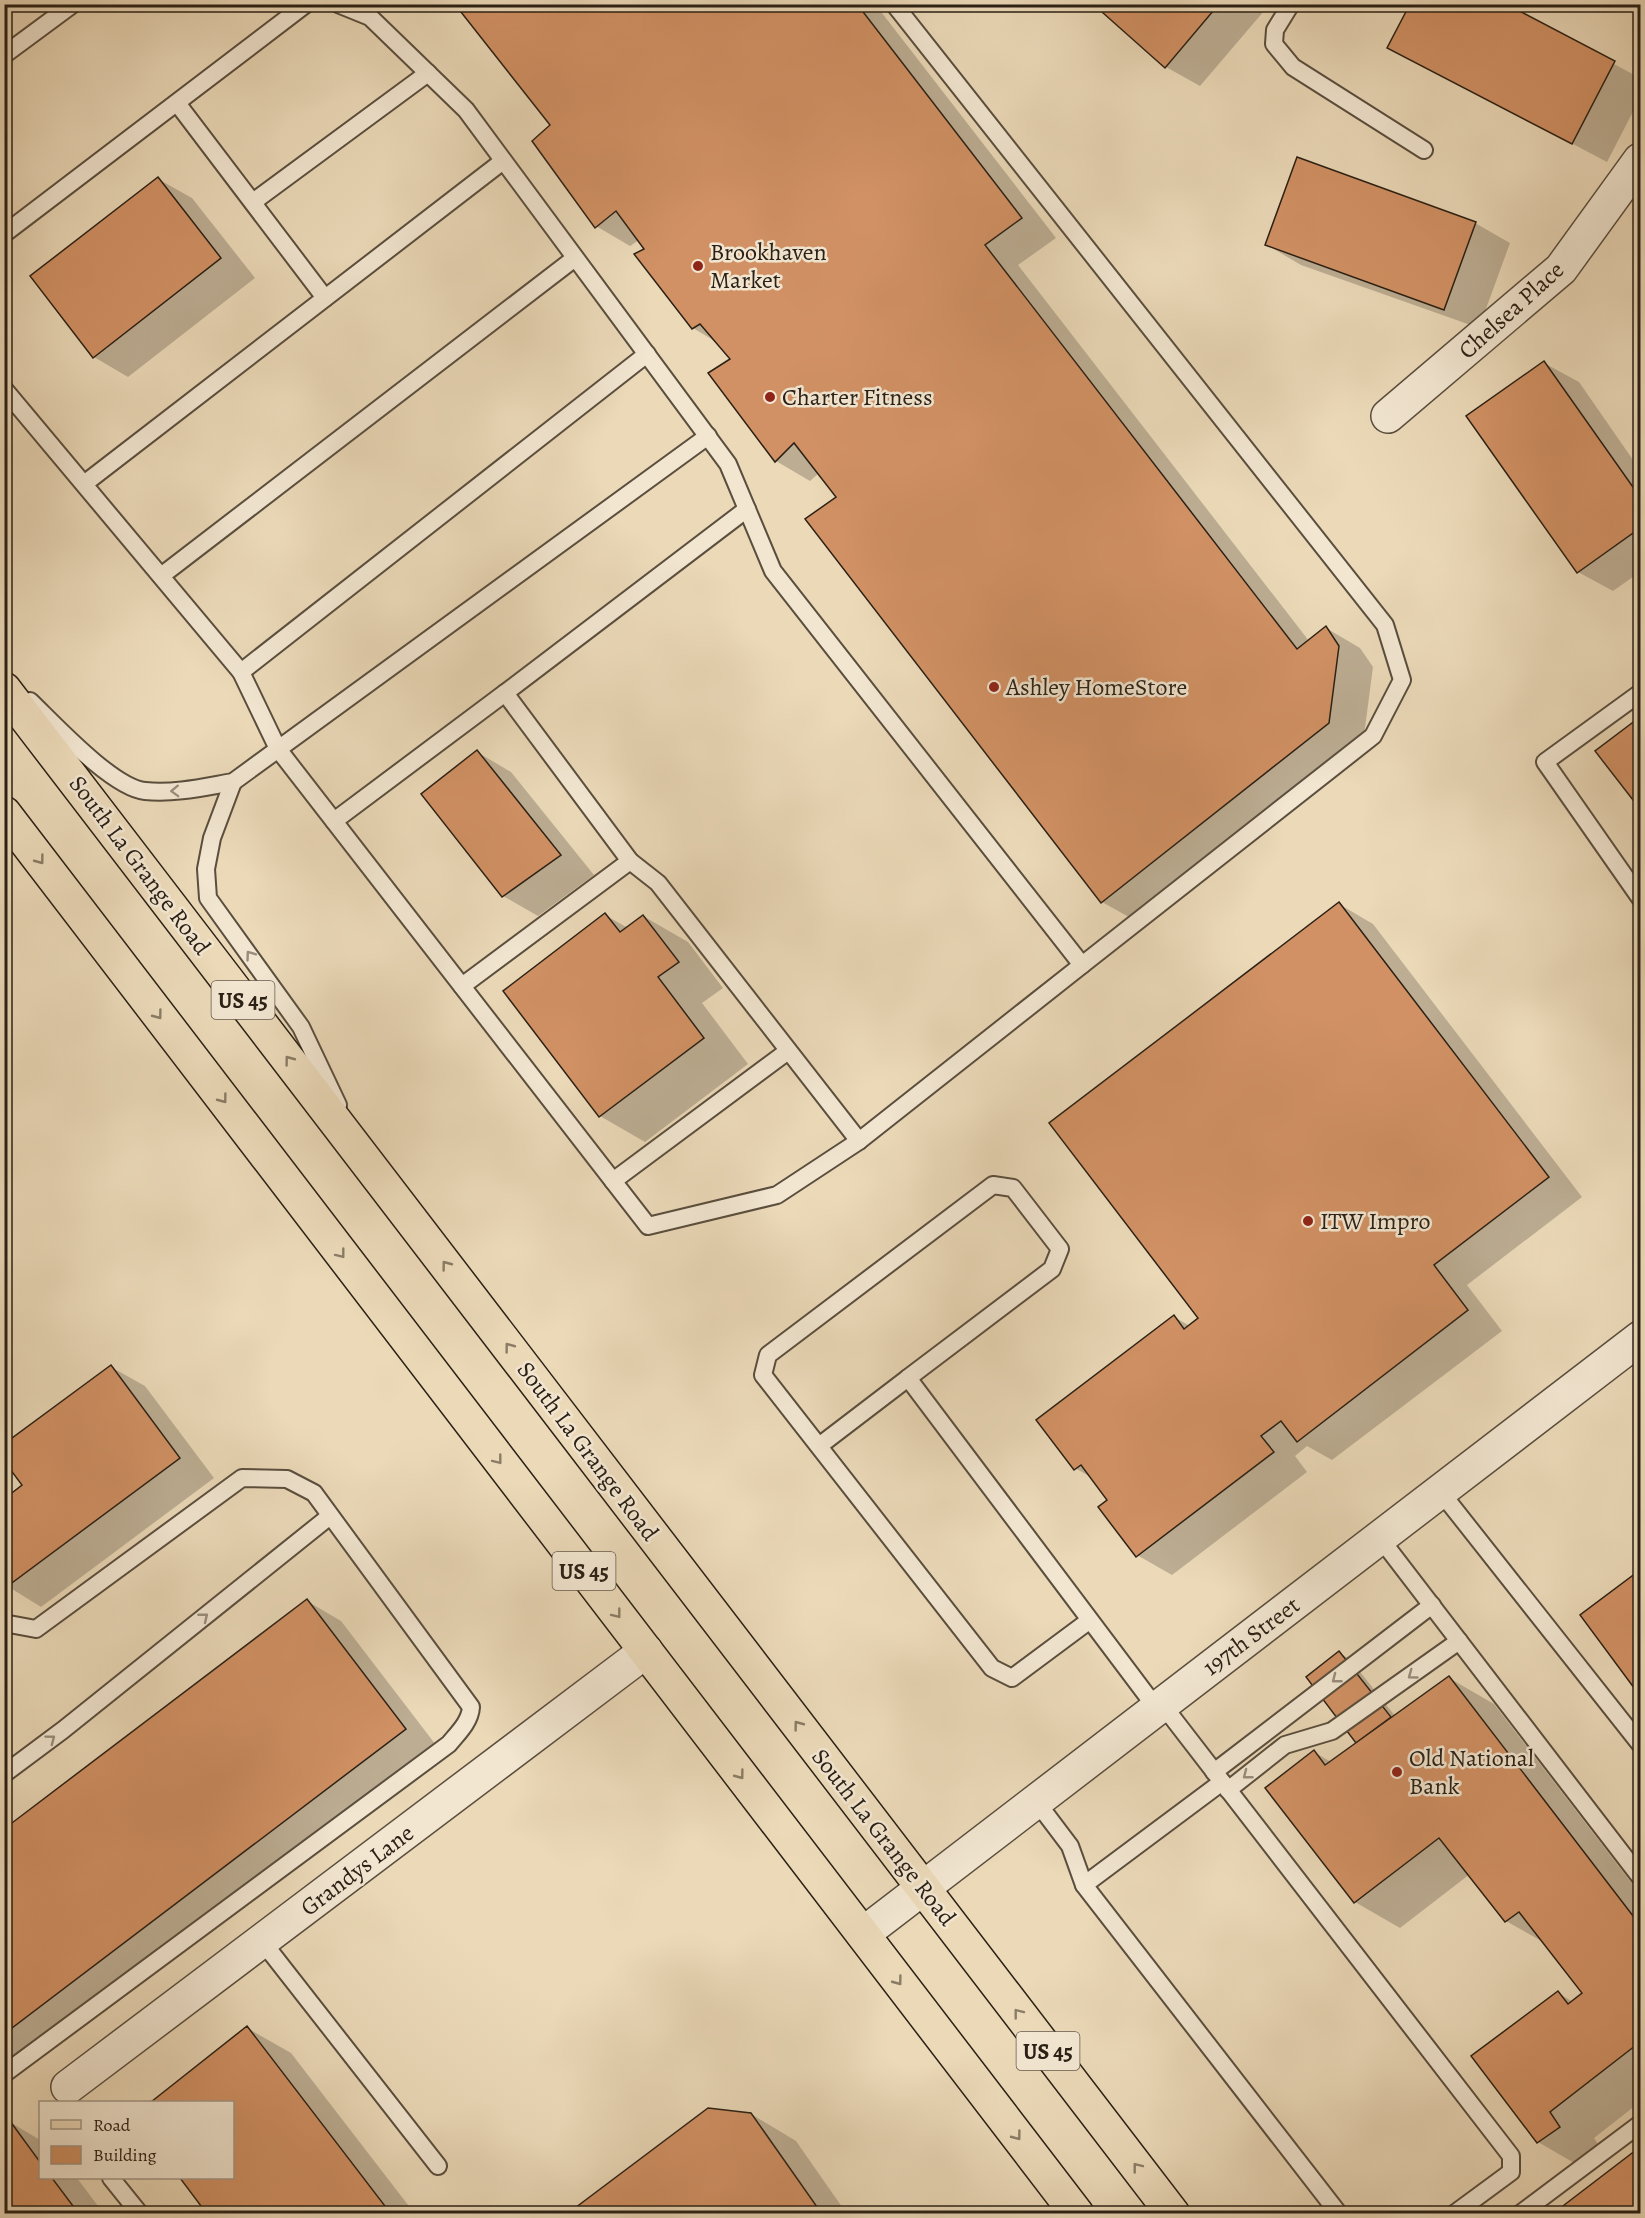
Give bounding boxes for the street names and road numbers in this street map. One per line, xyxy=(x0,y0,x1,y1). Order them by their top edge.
street label: Chelsea Place xyxy=(1451,254,1571,366)
street label: South La Grange Road xyxy=(62,769,218,961)
road number: US 45 xyxy=(212,981,274,1019)
street label: South La Grange Road xyxy=(510,1355,666,1547)
road number: US 45 xyxy=(552,1552,616,1590)
street label: 197th Street xyxy=(1196,1589,1306,1683)
street label: South La Grange Road xyxy=(805,1742,963,1932)
street label: Grandys Lane xyxy=(294,1817,420,1923)
road number: US 45 xyxy=(1016,2032,1080,2070)

